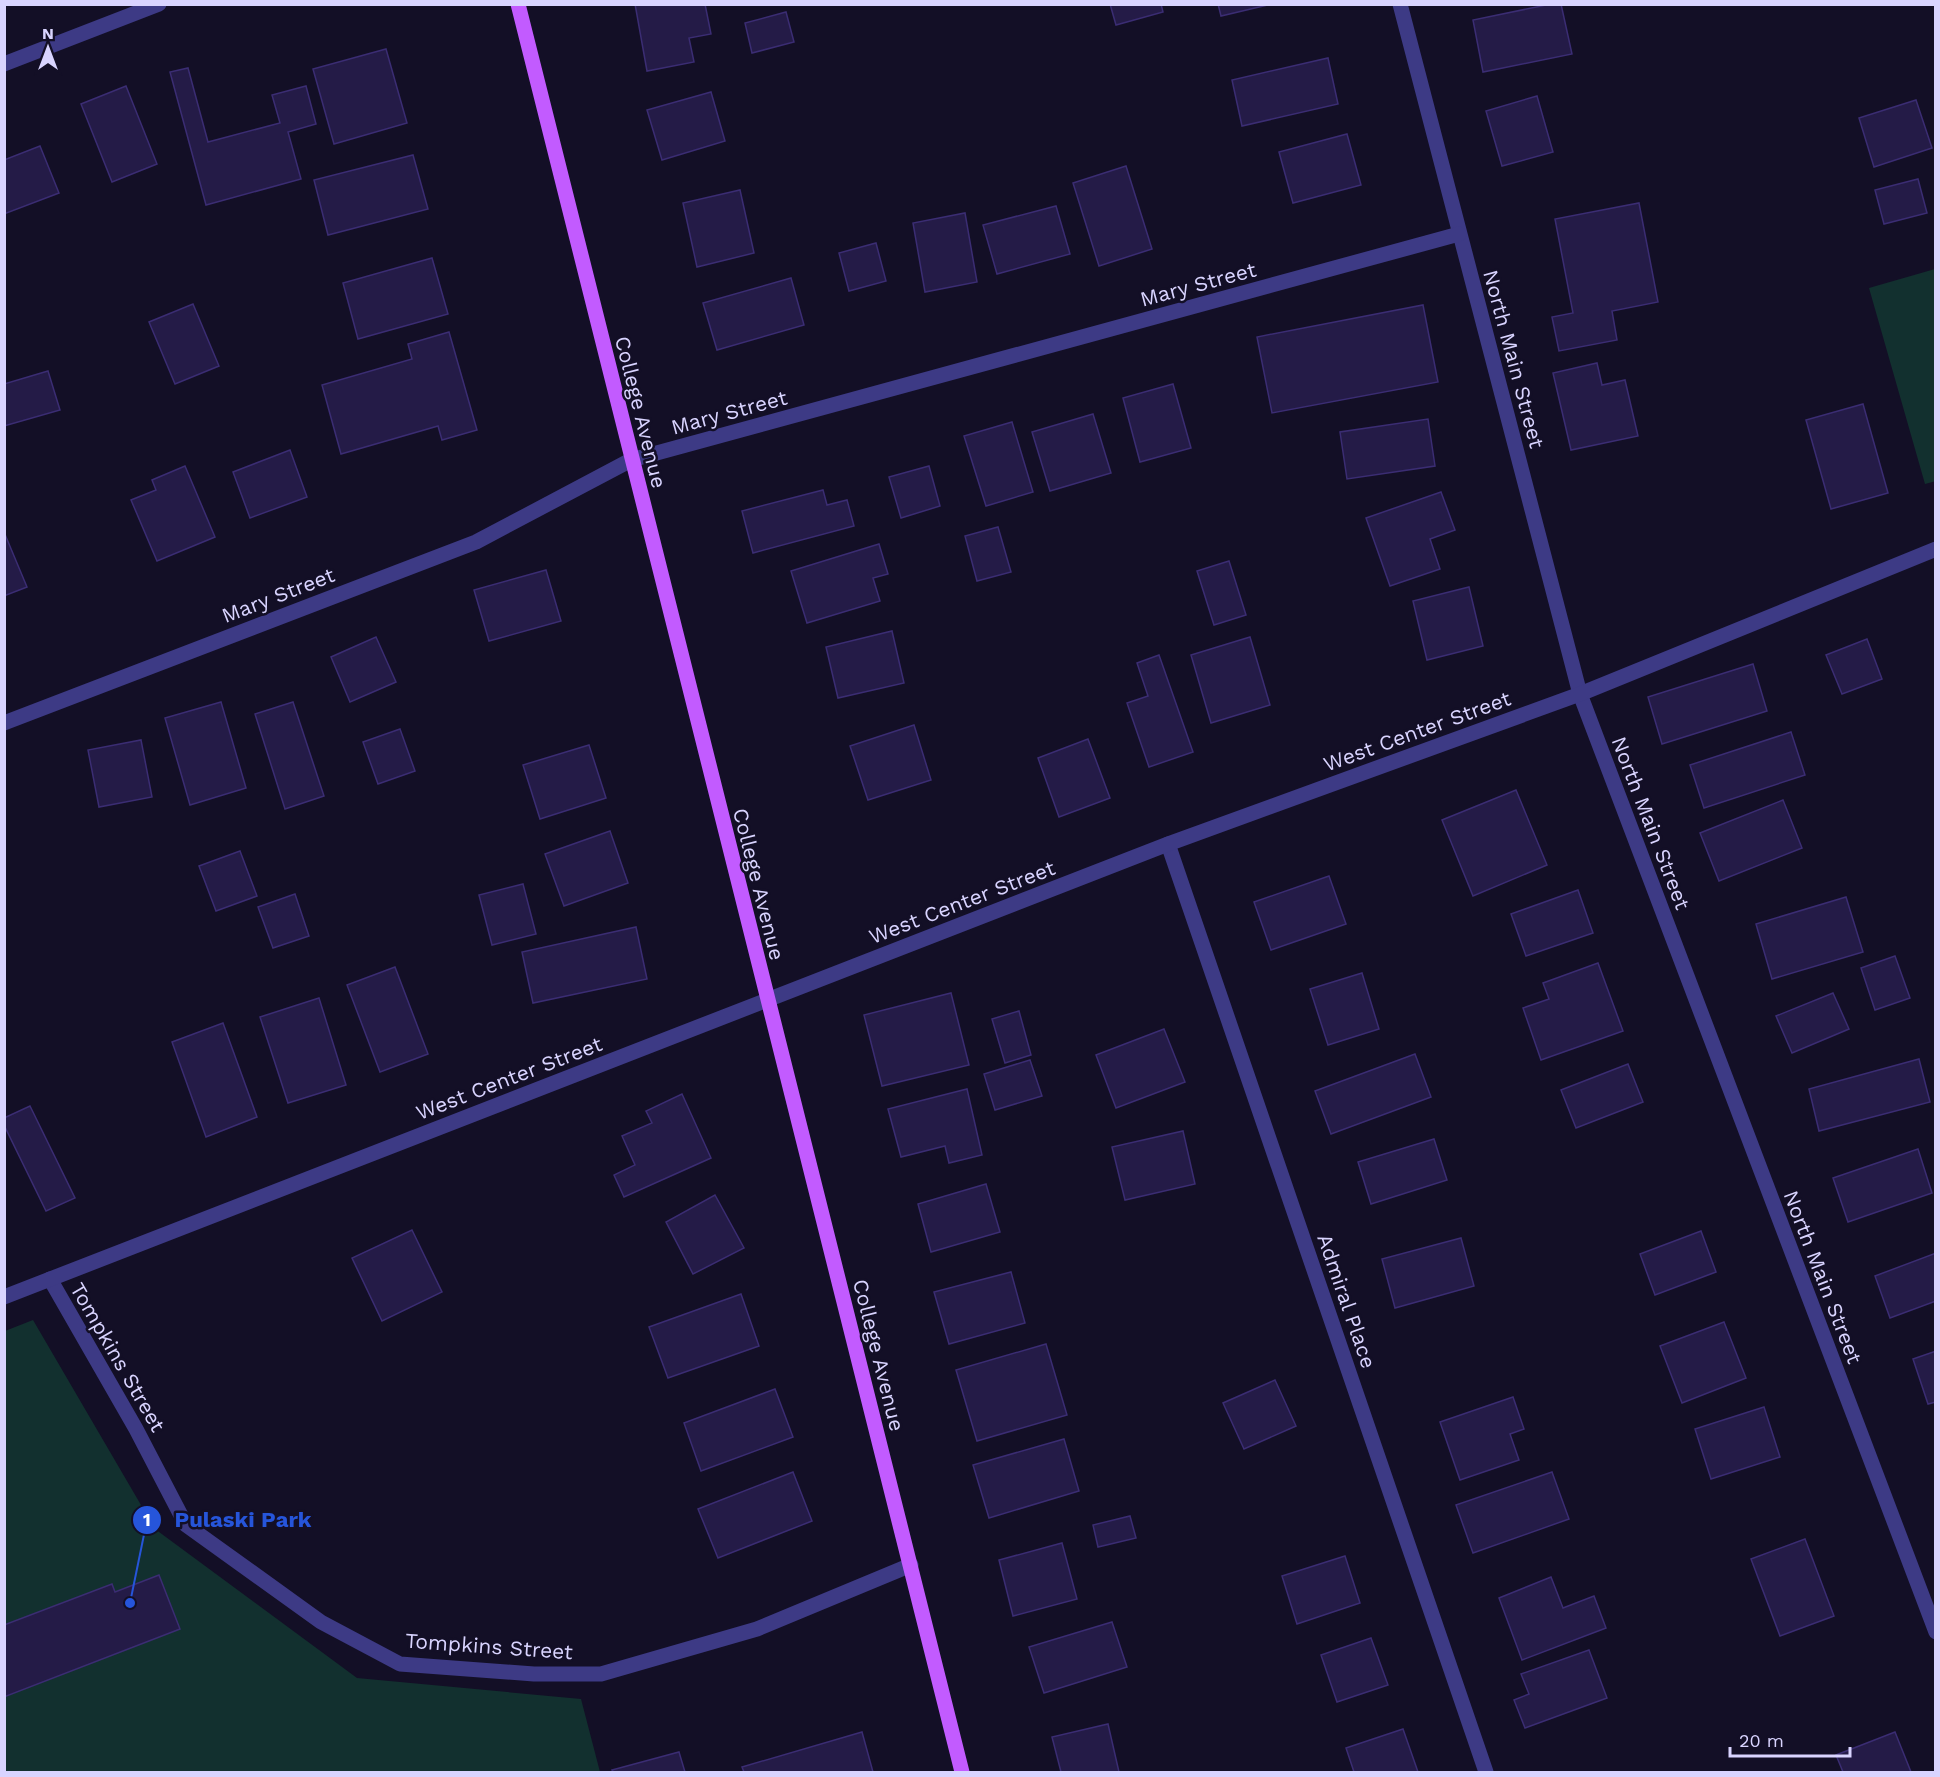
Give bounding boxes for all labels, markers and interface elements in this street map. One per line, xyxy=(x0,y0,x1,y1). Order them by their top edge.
north arrow xyxy=(18,18,78,78)
text: N xyxy=(42,24,54,43)
street label: Mary Street xyxy=(1137,256,1259,311)
street label: North Main Street xyxy=(1478,267,1550,451)
street label: College Avenue xyxy=(610,333,672,491)
street label: Mary Street xyxy=(668,384,790,439)
street label: Mary Street xyxy=(218,562,338,628)
street label: West Center Street xyxy=(1320,685,1514,776)
street label: North Main Street xyxy=(1606,733,1696,913)
street label: College Avenue xyxy=(728,805,790,963)
street label: West Center Street xyxy=(865,855,1059,949)
street label: West Center Street xyxy=(412,1031,606,1125)
street label: North Main Street xyxy=(1778,1187,1868,1367)
street label: Admiral Place xyxy=(1312,1231,1382,1371)
street label: College Avenue xyxy=(848,1276,910,1434)
street label: Tompkins Street xyxy=(65,1278,171,1436)
callout: Pulaski Park xyxy=(132,1500,323,1540)
text: Pulaski Park xyxy=(174,1507,312,1532)
text: 1 xyxy=(143,1509,151,1530)
street label: Tompkins Street xyxy=(404,1628,574,1664)
scale bar xyxy=(1730,1720,1850,1758)
text: 20 m xyxy=(1739,1730,1784,1751)

